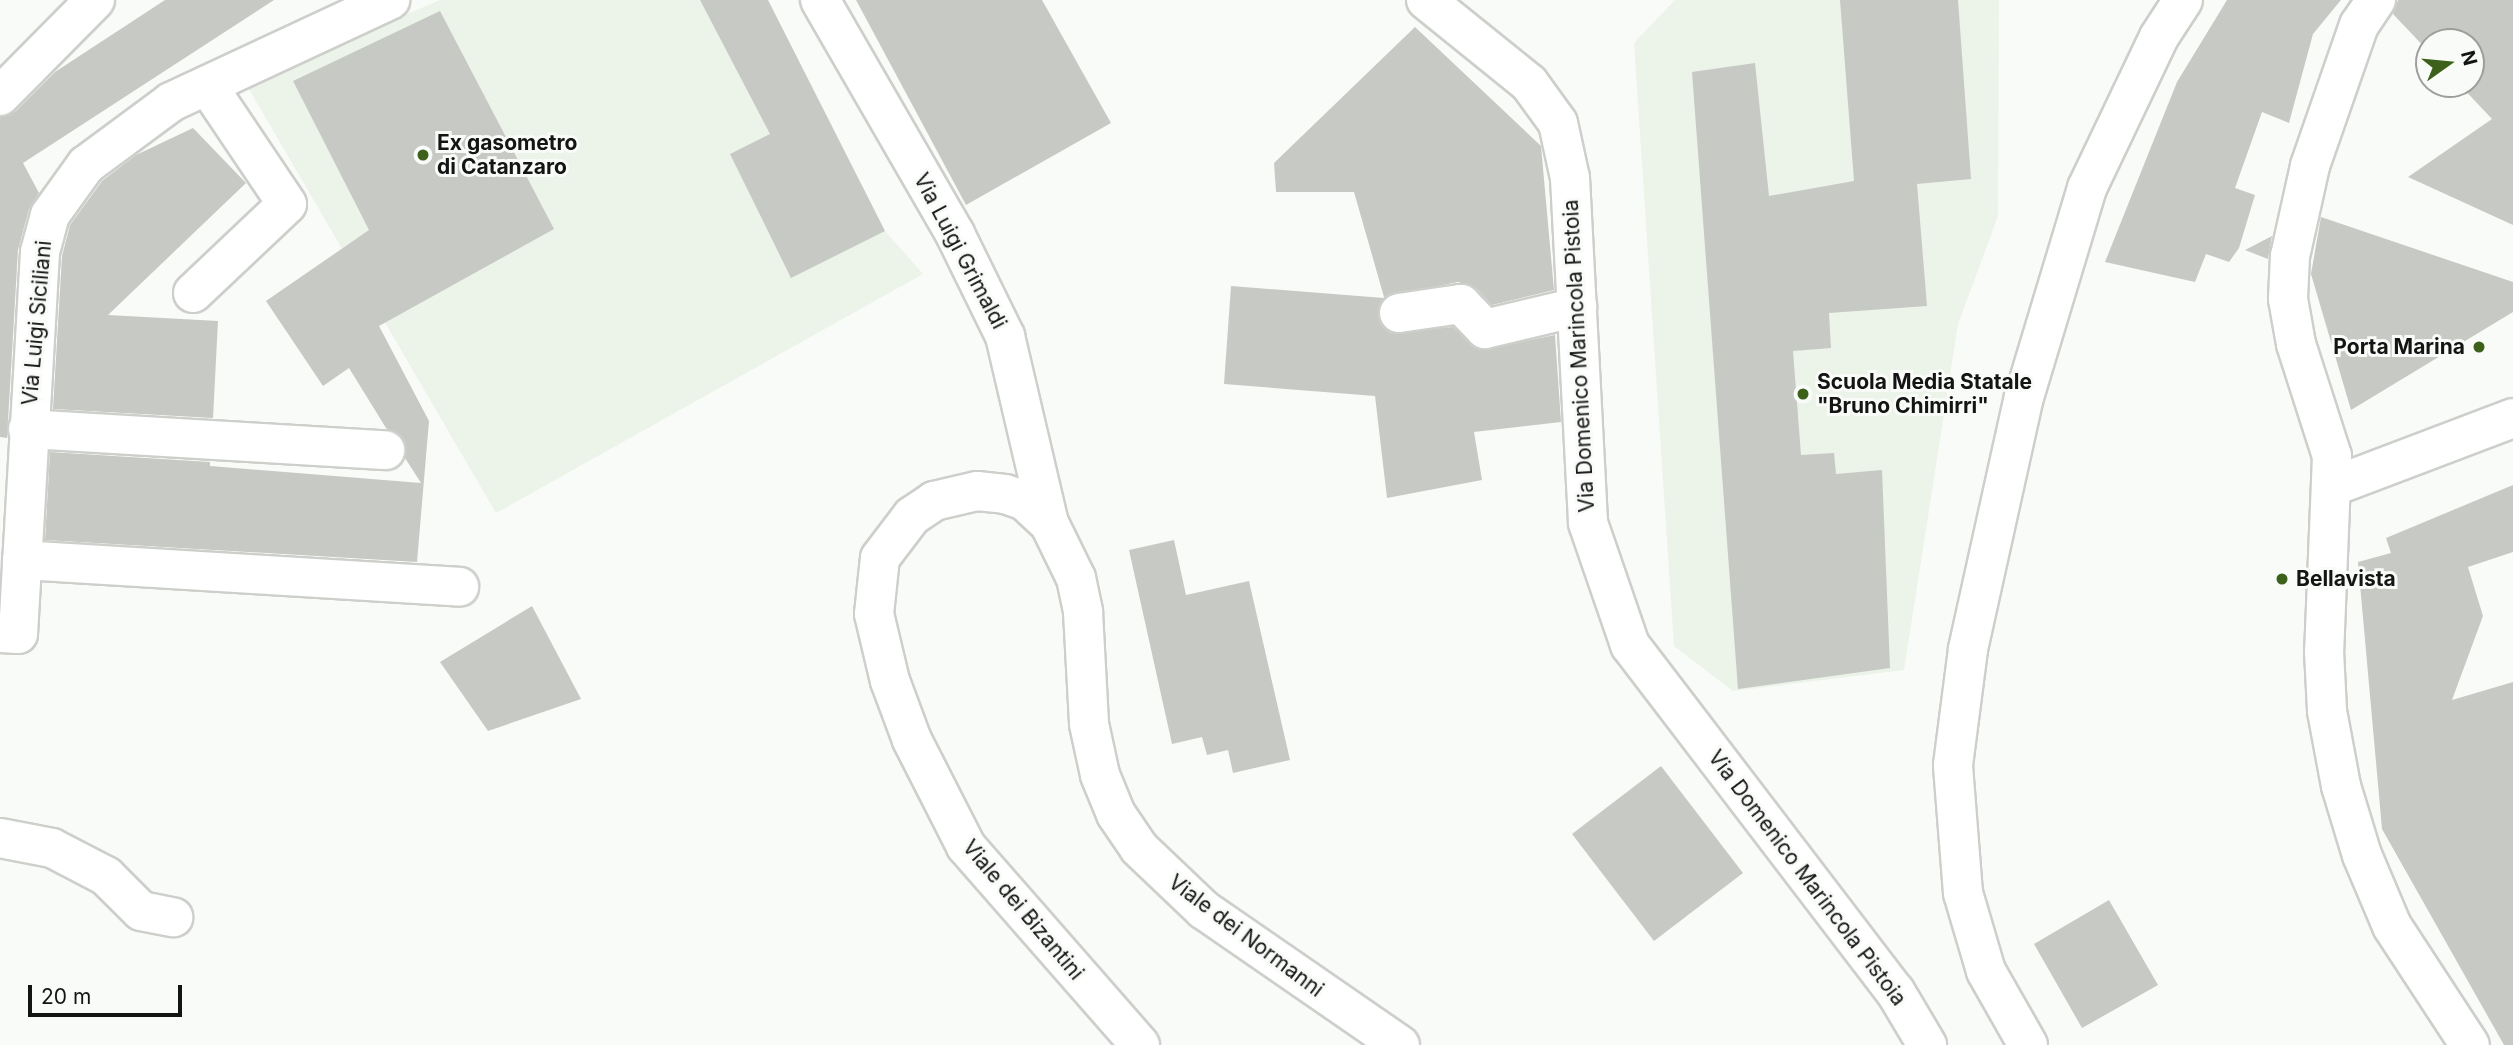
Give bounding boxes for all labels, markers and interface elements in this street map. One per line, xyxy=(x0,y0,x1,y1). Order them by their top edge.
north arrow xyxy=(2415,28,2485,98)
text: N xyxy=(2456,48,2482,68)
place label: Ex gasometro di Catanzaro xyxy=(437,130,577,180)
marker: Ex gasometro di Catanzaro xyxy=(415,147,431,163)
street label: Via Luigi Grimaldi xyxy=(908,169,1012,333)
street label: Via Domenico Marincola Pistoia xyxy=(1558,199,1600,513)
street label: Via Luigi Siciliani xyxy=(17,239,57,407)
place label: Porta Marina xyxy=(2333,334,2465,360)
marker: Porta Marina xyxy=(2471,339,2487,355)
place label: Scuola Media Statale "Bruno Chimirri" xyxy=(1817,369,2032,419)
marker: Scuola Media Statale "Bruno Chimirri" xyxy=(1795,386,1811,402)
place label: Bellavista xyxy=(2296,566,2396,592)
marker: Bellavista xyxy=(2274,571,2290,587)
street label: Via Domenico Marincola Pistoia xyxy=(1703,745,1911,1011)
street label: Viale dei Bizantini xyxy=(957,835,1089,985)
street label: Viale dei Normanni xyxy=(1164,870,1328,1002)
scale bar xyxy=(32,972,186,1016)
text: 20 m xyxy=(41,984,91,1009)

